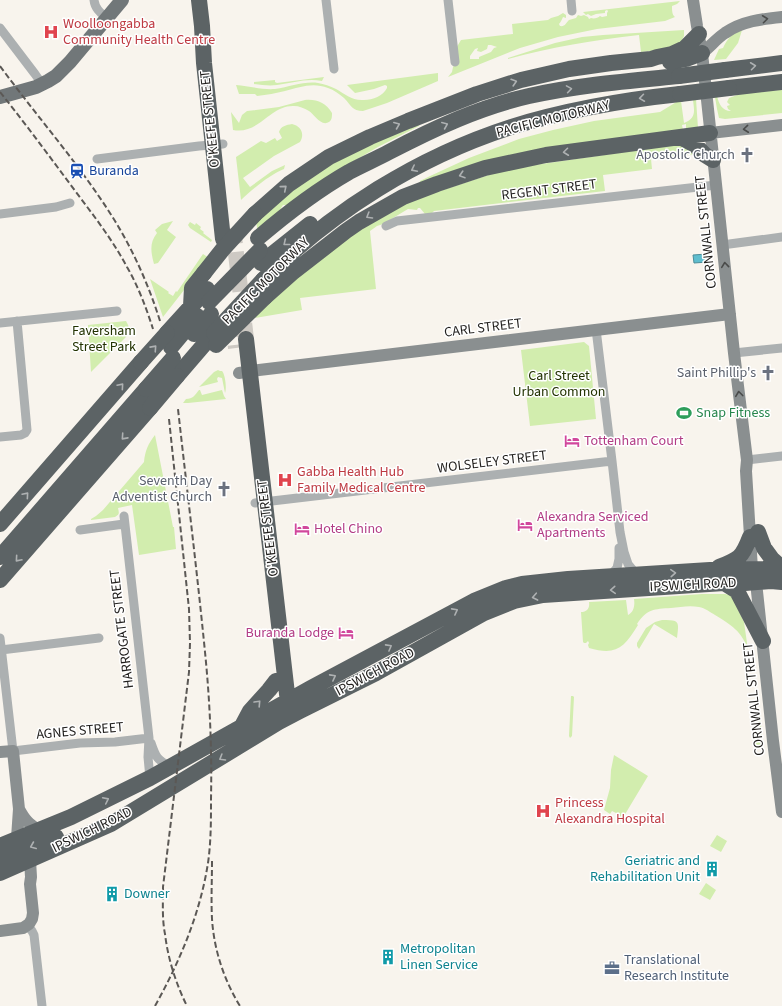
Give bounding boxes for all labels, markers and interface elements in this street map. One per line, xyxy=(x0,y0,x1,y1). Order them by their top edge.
place label: Woolloongabba Community Health Centre xyxy=(63,14,215,50)
one-way arrow xyxy=(762,15,768,24)
hospital icon: Woolloongabba Community Health Centre xyxy=(42,23,60,41)
one-way arrow xyxy=(750,62,756,71)
street label: O'KEEFE STREET xyxy=(195,69,225,169)
one-way arrow xyxy=(510,78,517,87)
one-way arrow xyxy=(566,85,572,94)
one-way arrow xyxy=(639,93,645,102)
street label: PACIFIC MOTORWAY xyxy=(494,95,612,143)
one-way arrow xyxy=(393,122,401,130)
one-way arrow xyxy=(440,122,448,130)
one-way arrow xyxy=(743,124,749,133)
place label: Apostolic Church xyxy=(636,145,735,165)
church icon: Apostolic Church xyxy=(738,146,756,164)
one-way arrow xyxy=(563,147,570,156)
place label: Buranda xyxy=(89,161,139,181)
station icon: Buranda xyxy=(68,162,86,180)
one-way arrow xyxy=(411,164,418,172)
one-way arrow xyxy=(458,170,465,179)
street label: REGENT STREET xyxy=(500,174,598,206)
street label: CORNWALL STREET xyxy=(690,174,722,290)
one-way arrow xyxy=(280,186,287,193)
one-way arrow xyxy=(366,211,373,218)
street label: PACIFIC MOTORWAY xyxy=(218,232,315,329)
one-way arrow xyxy=(284,238,291,245)
one-way arrow xyxy=(720,262,729,268)
street label: CARL STREET xyxy=(443,313,523,343)
park label: Faversham Street Park xyxy=(72,321,136,357)
one-way arrow xyxy=(150,345,157,353)
place label: Saint Phillip's xyxy=(677,363,756,383)
church icon: Saint Phillip's xyxy=(759,364,777,382)
park label: Carl Street Urban Common xyxy=(513,366,606,402)
one-way arrow xyxy=(116,383,124,391)
one-way arrow xyxy=(735,391,744,397)
place label: Snap Fitness xyxy=(696,403,770,423)
sports icon: Snap Fitness xyxy=(675,404,693,422)
place label: Tottenham Court xyxy=(584,431,684,451)
one-way arrow xyxy=(121,432,129,440)
hotel icon: Tottenham Court xyxy=(563,432,581,450)
street label: WOLSELEY STREET xyxy=(436,445,548,479)
place label: Gabba Health Hub Family Medical Centre xyxy=(297,462,426,498)
place label: Seventh Day Adventist Church xyxy=(112,471,212,507)
hospital icon: Gabba Health Hub Family Medical Centre xyxy=(276,471,294,489)
street label: O'KEEFE STREET xyxy=(252,478,284,578)
church icon: Seventh Day Adventist Church xyxy=(215,480,233,498)
one-way arrow xyxy=(21,492,28,500)
place label: Alexandra Serviced Apartments xyxy=(537,507,648,543)
hotel icon: Alexandra Serviced Apartments xyxy=(516,516,534,534)
place label: Hotel Chino xyxy=(314,519,383,539)
hotel icon: Hotel Chino xyxy=(293,520,311,538)
one-way arrow xyxy=(16,554,23,561)
street label: HARROGATE STREET xyxy=(105,568,139,690)
one-way arrow xyxy=(670,568,676,577)
street label: IPSWICH ROAD xyxy=(649,573,737,597)
one-way arrow xyxy=(610,586,616,595)
one-way arrow xyxy=(531,592,538,601)
one-way arrow xyxy=(450,609,458,616)
place label: Buranda Lodge xyxy=(245,623,334,643)
hotel icon: Buranda Lodge xyxy=(337,624,355,642)
street label: CORNWALL STREET xyxy=(738,641,770,757)
street label: IPSWICH ROAD xyxy=(332,643,418,701)
one-way arrow xyxy=(385,644,392,651)
one-way arrow xyxy=(329,674,337,681)
one-way arrow xyxy=(253,700,260,707)
street label: AGNES STREET xyxy=(35,717,125,745)
one-way arrow xyxy=(219,753,226,760)
place label: Princess Alexandra Hospital xyxy=(555,793,665,829)
one-way arrow xyxy=(102,797,109,804)
street label: IPSWICH ROAD xyxy=(49,802,135,858)
hospital icon: Princess Alexandra Hospital xyxy=(534,802,552,820)
one-way arrow xyxy=(29,842,36,850)
place label: Geriatric and Rehabilitation Unit xyxy=(590,851,700,887)
building icon: Geriatric and Rehabilitation Unit xyxy=(703,860,721,878)
place label: Downer xyxy=(124,884,170,904)
building icon: Downer xyxy=(103,885,121,903)
place label: Metropolitan Linen Service xyxy=(400,939,478,975)
building icon: Metropolitan Linen Service xyxy=(379,948,397,966)
place label: Translational Research Institute xyxy=(624,950,729,986)
office icon: Translational Research Institute xyxy=(603,959,621,977)

